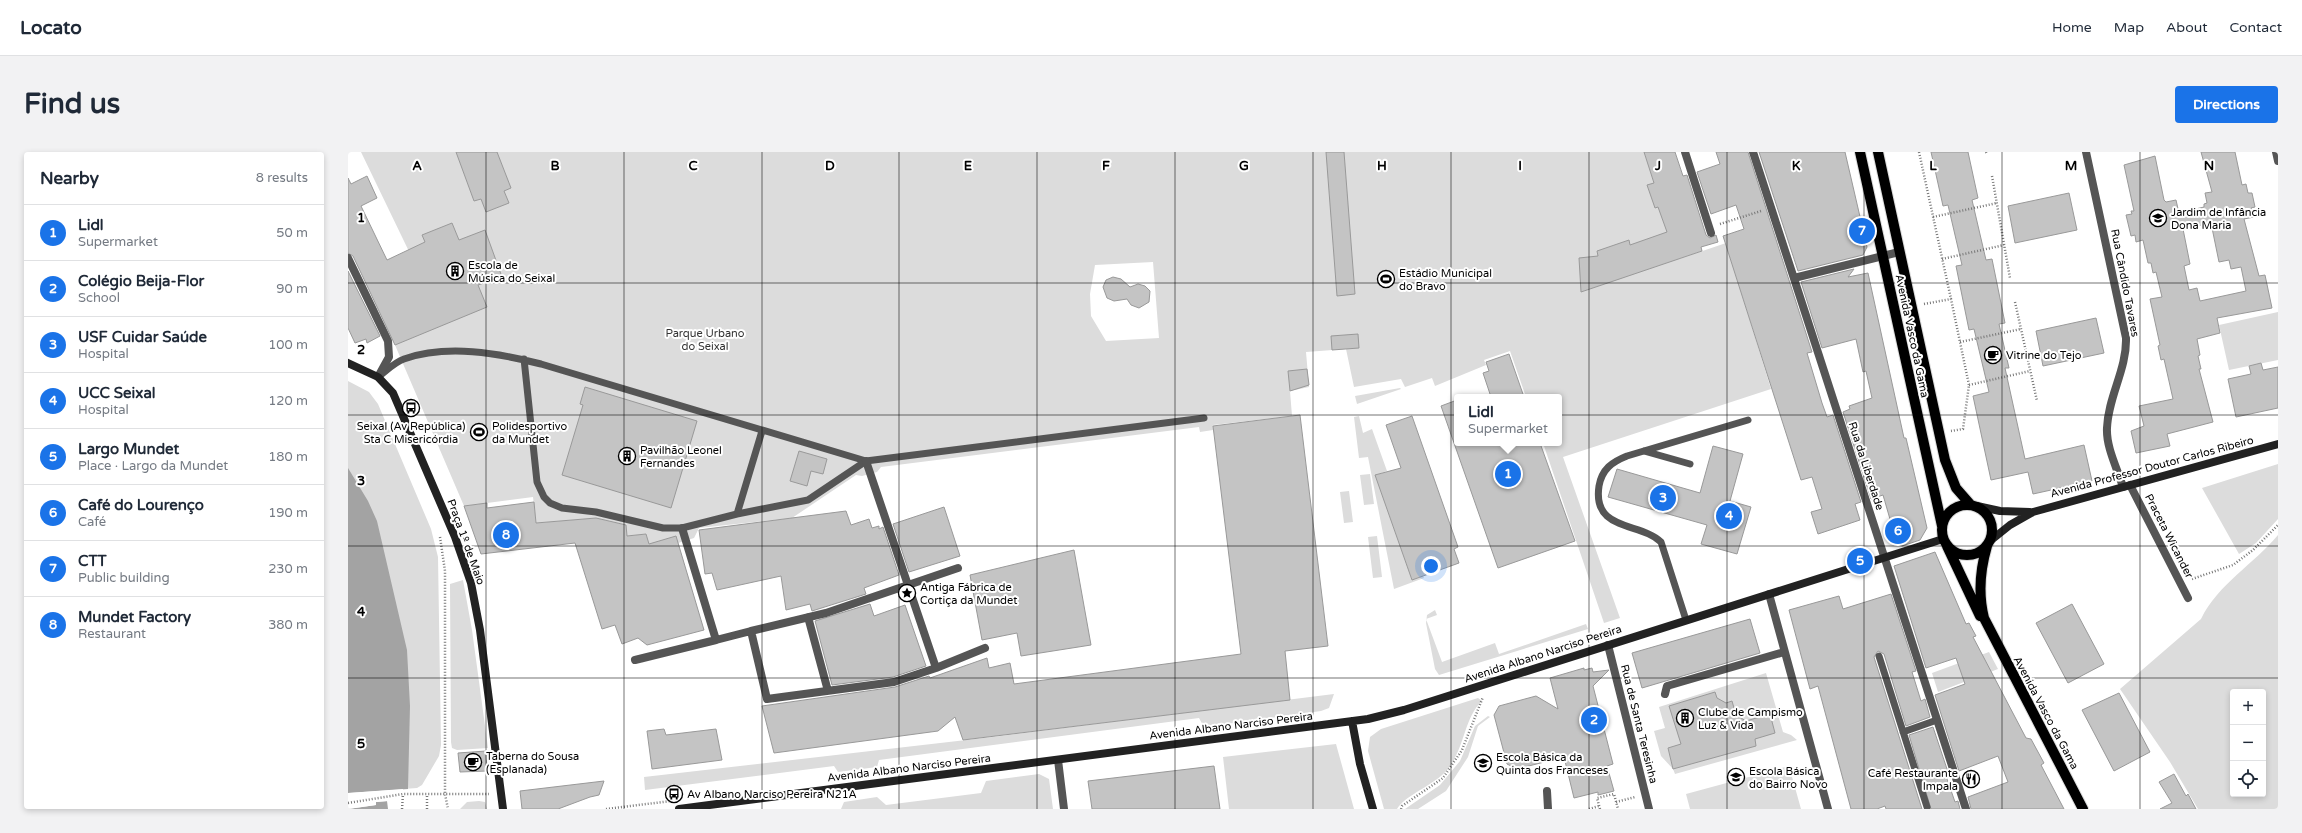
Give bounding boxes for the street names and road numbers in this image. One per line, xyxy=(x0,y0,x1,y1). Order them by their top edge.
street label: Rua Cândido Tavares xyxy=(2108,228,2142,338)
street label: Avenida Vasco da Gama xyxy=(1893,273,1931,399)
street label: Rua da Liberdade xyxy=(1846,420,1886,512)
street label: Avenida Professor Doutor Carlos Ribeiro xyxy=(2049,433,2255,500)
street label: Praceta Wicander xyxy=(2142,492,2196,581)
street label: Praça 1º de Maio xyxy=(444,497,488,587)
street label: Avenida Albano Narciso Pereira xyxy=(1463,622,1623,686)
street label: Avenida Vasco da Gama xyxy=(2011,654,2081,772)
street label: Rua de Santa Teresinha xyxy=(1618,663,1660,785)
street label: Avenida Albano Narciso Pereira xyxy=(1148,710,1314,742)
street label: Avenida Albano Narciso Pereira xyxy=(826,752,992,784)

